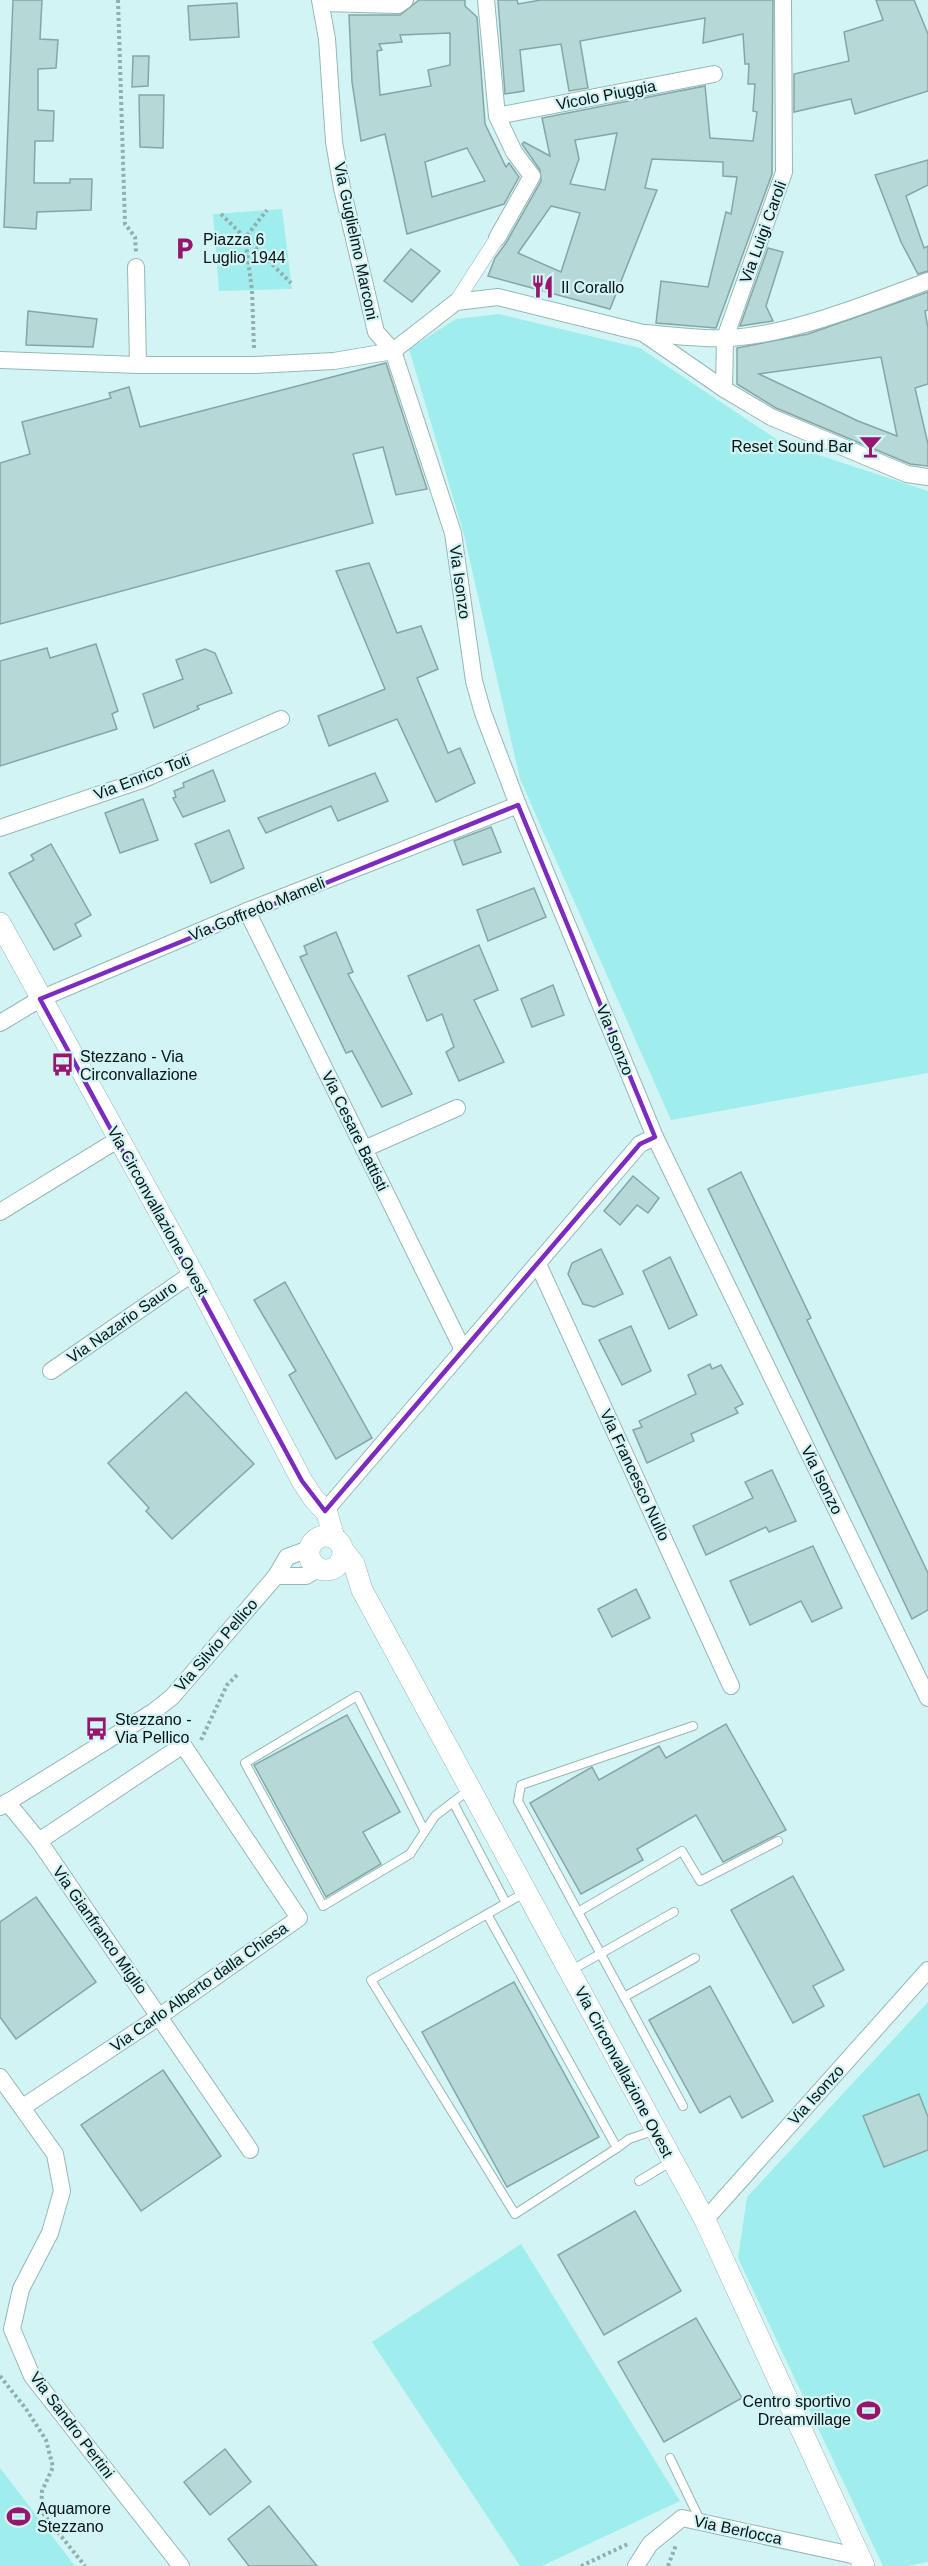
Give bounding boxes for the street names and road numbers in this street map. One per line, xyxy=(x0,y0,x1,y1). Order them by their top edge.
street label: Vicolo Piuggia xyxy=(555,77,657,113)
street label: Via Guglielmo Marconi xyxy=(331,161,381,321)
street label: Via Luigi Caroli xyxy=(737,179,789,285)
street label: Via Isonzo xyxy=(446,544,474,620)
street label: Via Enrico Toti xyxy=(91,751,193,803)
street label: Via Goffredo Mameli xyxy=(186,874,328,944)
street label: Via Isonzo xyxy=(593,1002,637,1078)
street label: Via Cesare Battisti xyxy=(319,1068,391,1194)
street label: Via Circonvallazione Ovest xyxy=(104,1123,212,1299)
street label: Via Nazario Sauro xyxy=(64,1278,180,1366)
street label: Via Francesco Nullo xyxy=(597,1407,673,1543)
street label: Via Isonzo xyxy=(798,1443,846,1517)
street label: Via Silvio Pellico xyxy=(171,1595,261,1695)
street label: Via Gianfranco Miglio xyxy=(50,1863,151,1997)
street label: Via Carlo Alberto dalla Chiesa xyxy=(107,1919,291,2055)
street label: Via Circonvallazione Ovest xyxy=(572,1984,677,2161)
street label: Via Isonzo xyxy=(785,2062,847,2128)
street label: Via Sandro Pertini xyxy=(26,2369,118,2481)
street label: Via Berlocca xyxy=(692,2512,784,2548)

